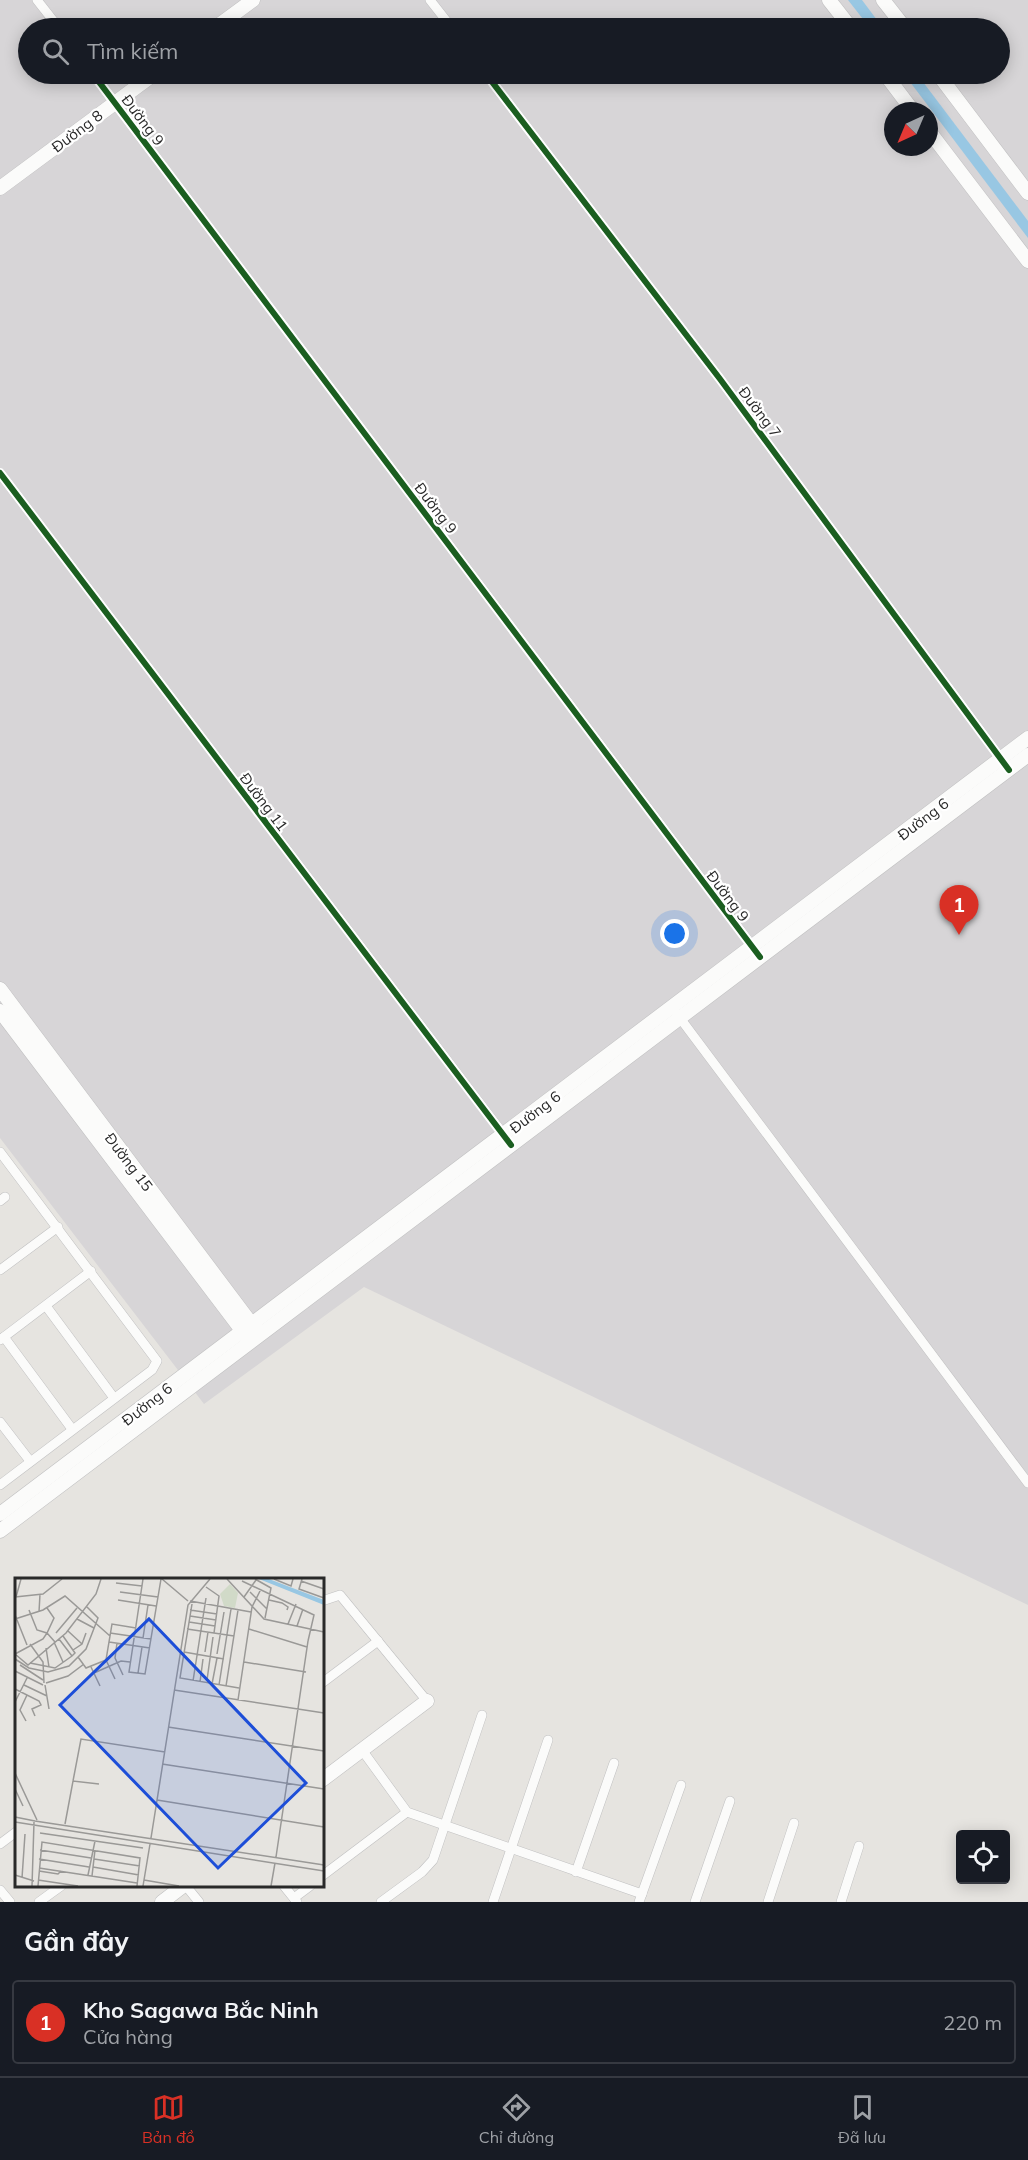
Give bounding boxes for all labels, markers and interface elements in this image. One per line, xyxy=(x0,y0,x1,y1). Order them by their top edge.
search box xyxy=(18,18,1010,84)
icon: search xyxy=(39,35,72,68)
text: Tìm kiếm xyxy=(87,37,178,65)
street label: Đường 9 xyxy=(118,91,168,149)
north arrow xyxy=(884,102,938,156)
street label: Đường 8 xyxy=(48,106,106,156)
street label: Đường 7 xyxy=(735,383,785,441)
street label: Đường 9 xyxy=(411,479,461,537)
street label: Đường 11 xyxy=(236,769,292,835)
street label: Đường 6 xyxy=(894,794,952,844)
street label: Đường 9 xyxy=(703,867,753,925)
pin: 1 xyxy=(940,886,978,935)
your location xyxy=(660,919,689,948)
street label: Đường 6 xyxy=(506,1087,564,1137)
street label: Đường 15 xyxy=(101,1129,157,1195)
street label: Đường 6 xyxy=(118,1378,176,1430)
inset map xyxy=(15,1578,324,1887)
map controls xyxy=(956,1830,1010,1884)
button: locate xyxy=(956,1830,1010,1884)
text: Gần đây xyxy=(24,1925,129,1958)
text: Kho Sagawa Bắc Ninh xyxy=(83,1996,319,2024)
text: 1 xyxy=(40,2010,52,2035)
text: 220 m xyxy=(943,2010,1002,2035)
text: Cửa hàng xyxy=(83,2024,173,2049)
tab: Bản đồ xyxy=(142,2091,195,2147)
tab: Chỉ đường xyxy=(479,2091,554,2147)
tab: Đã lưu xyxy=(838,2091,886,2147)

